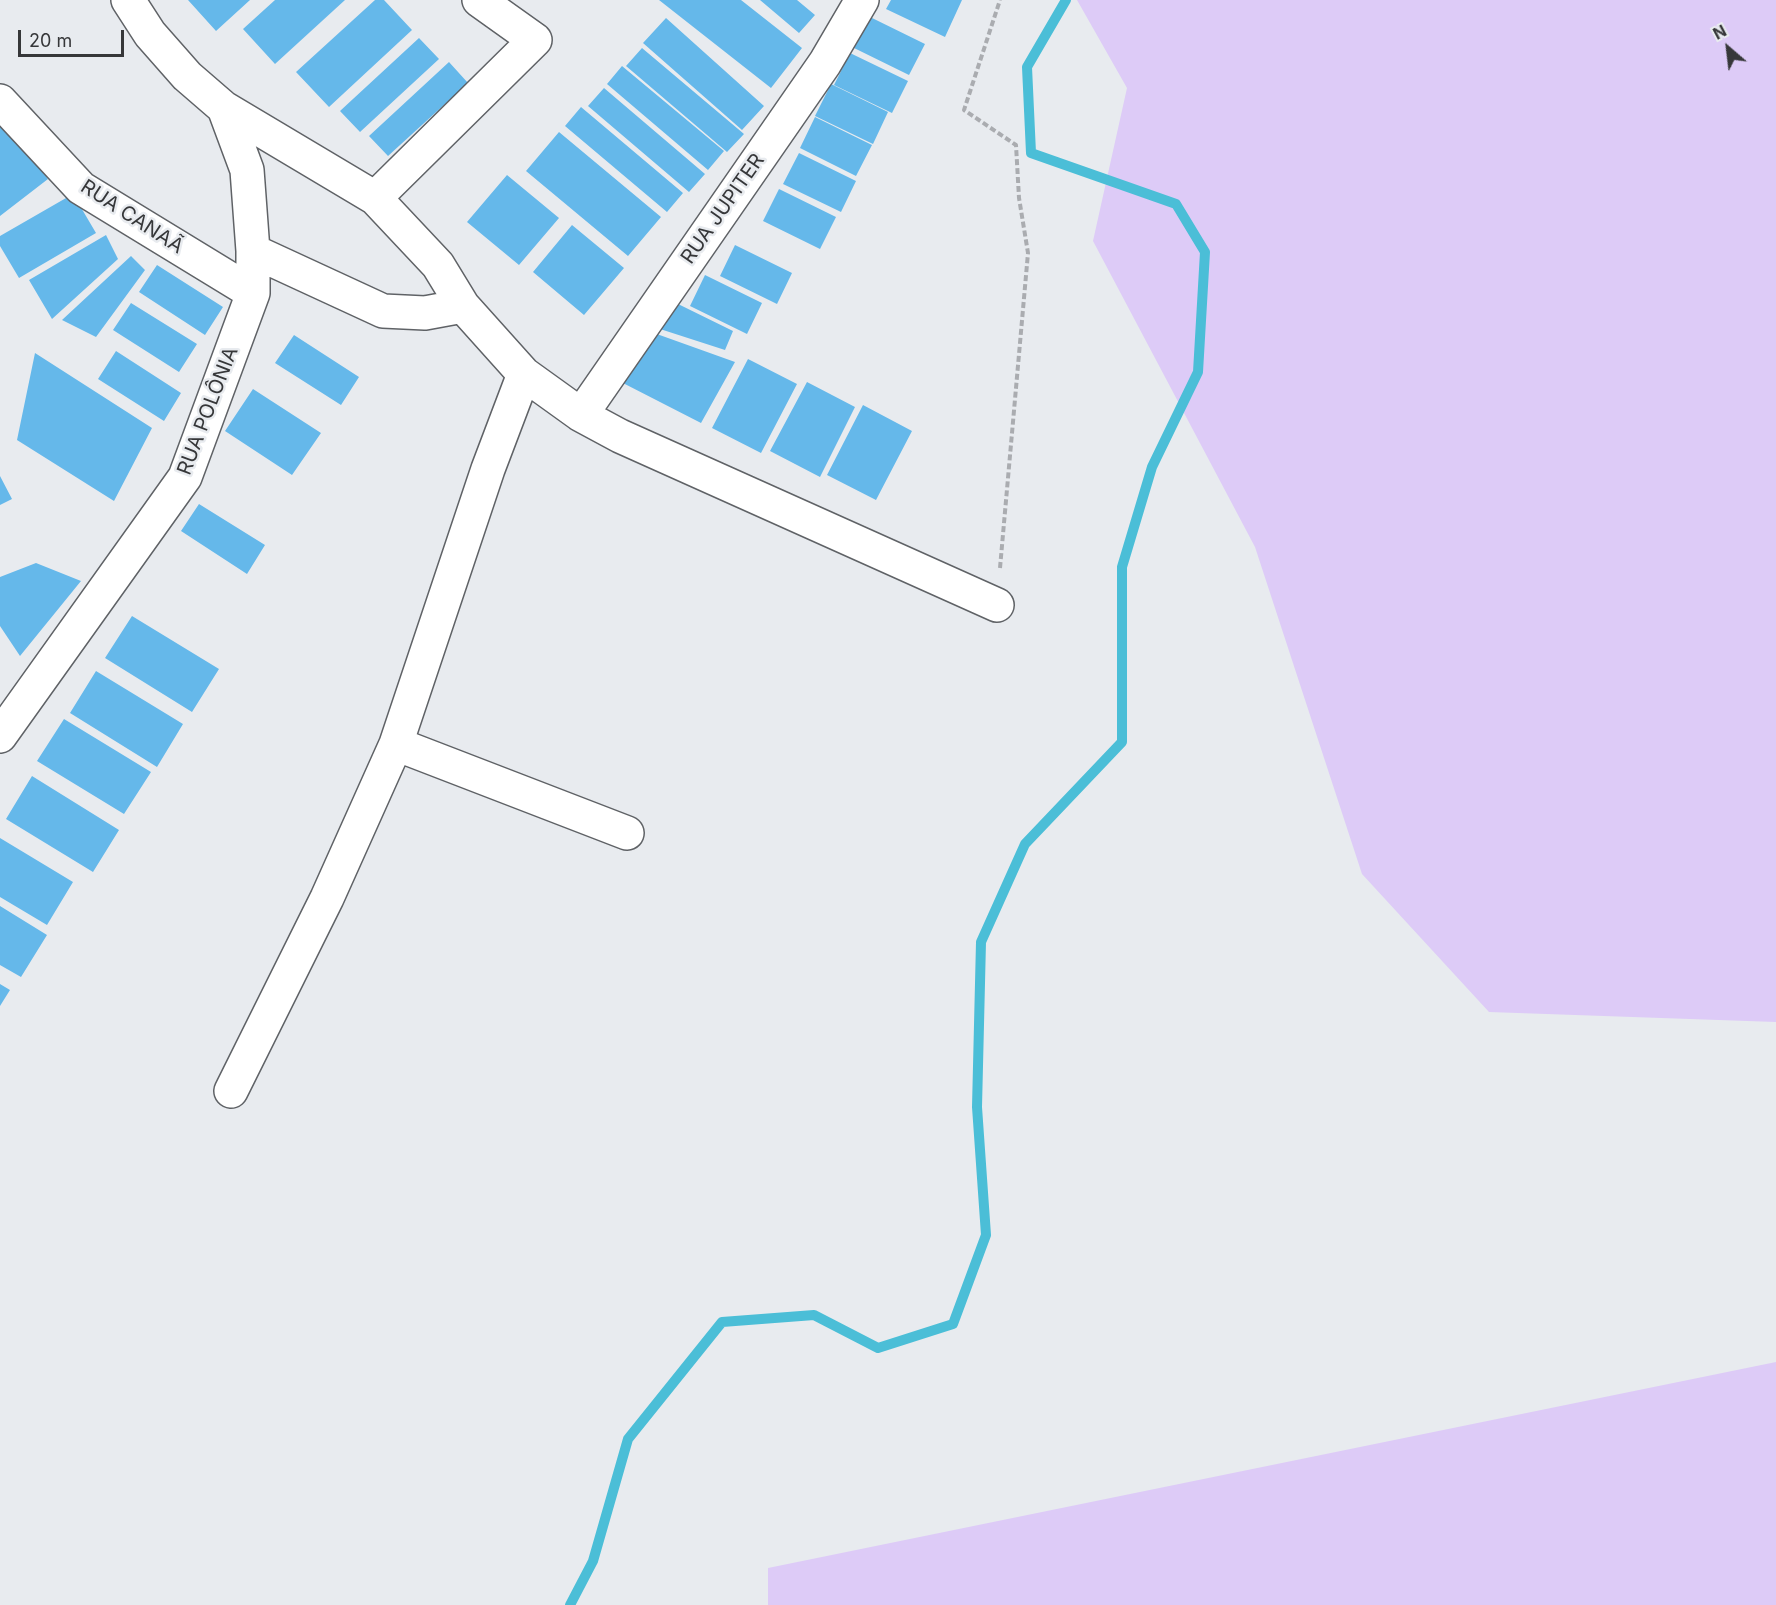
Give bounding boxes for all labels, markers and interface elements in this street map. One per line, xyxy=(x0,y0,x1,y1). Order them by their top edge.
scale bar xyxy=(21,18,128,56)
north arrow xyxy=(1698,18,1758,78)
text: N xyxy=(1709,20,1730,44)
text: 20 m xyxy=(29,30,72,51)
street label: RUA JUPITER xyxy=(676,149,770,269)
street label: RUA CANAÃ xyxy=(76,175,188,259)
street label: RUA POLÔNIA xyxy=(173,344,243,478)

